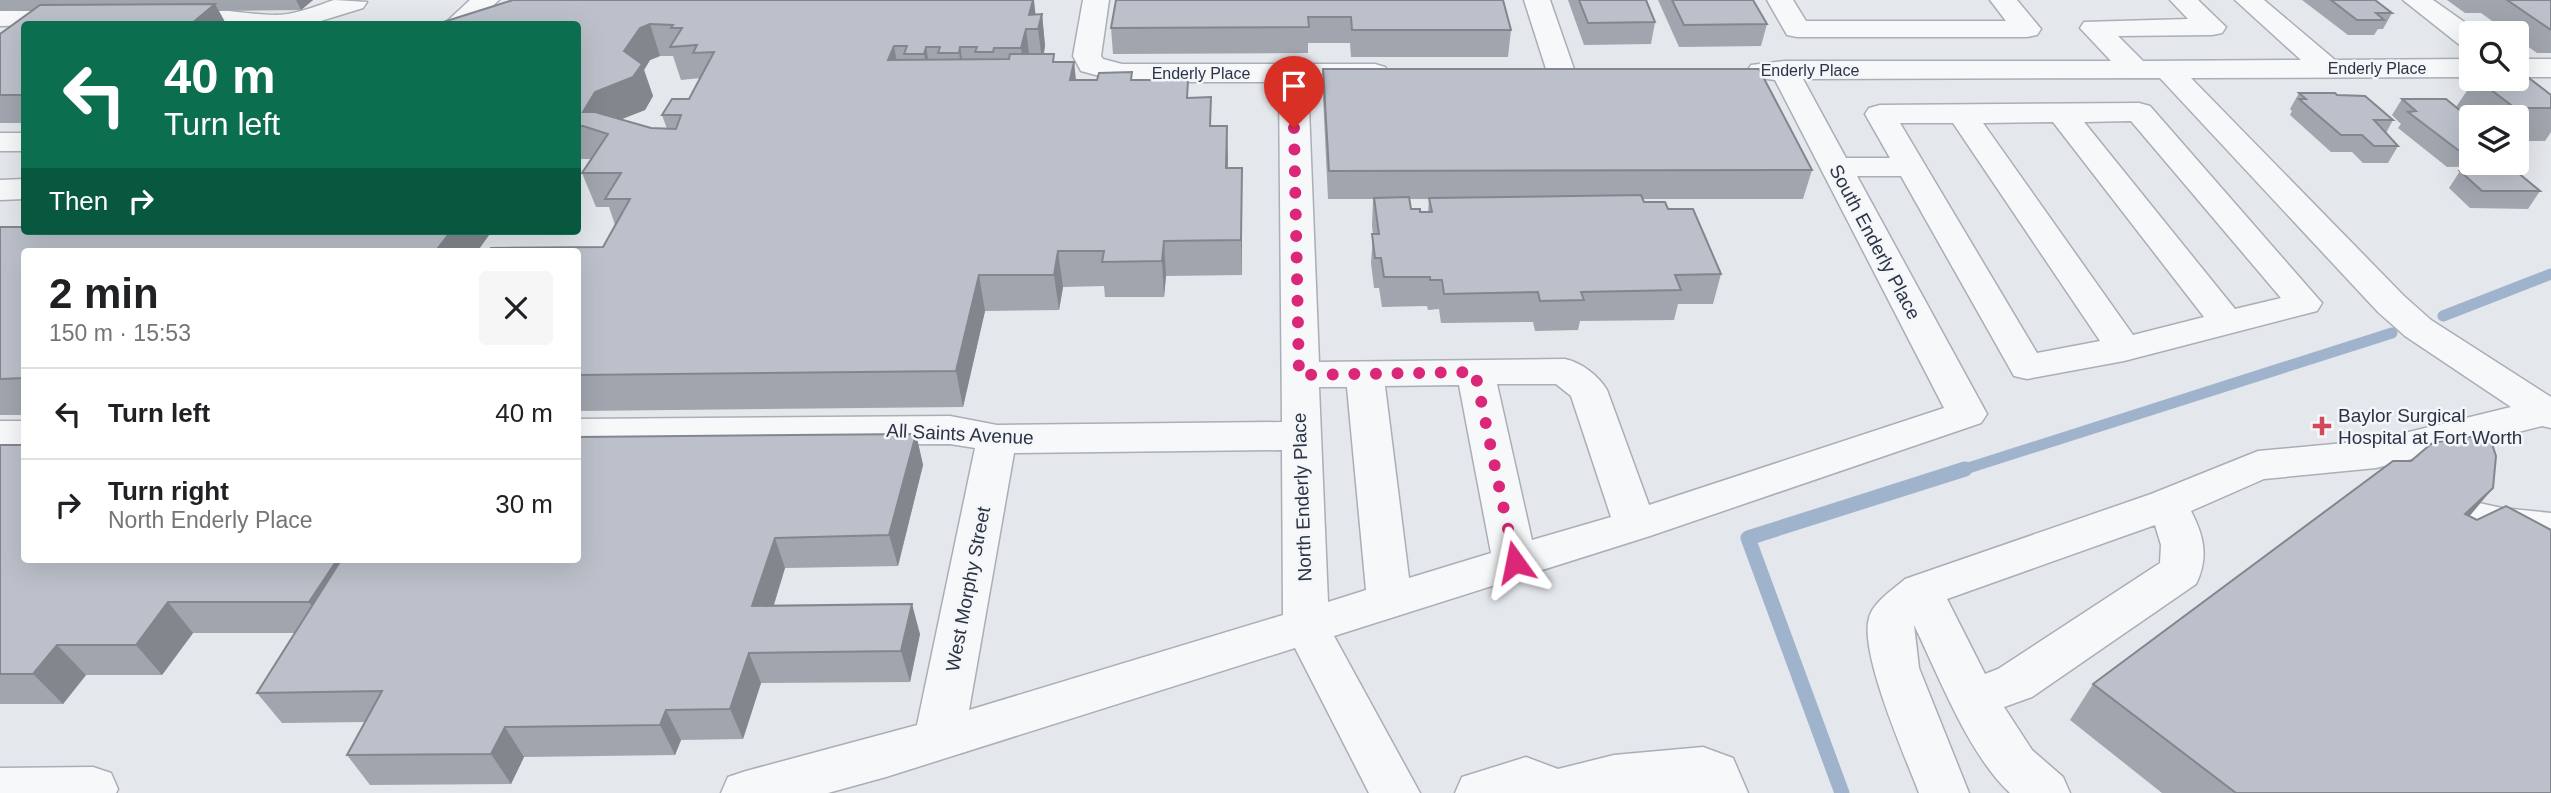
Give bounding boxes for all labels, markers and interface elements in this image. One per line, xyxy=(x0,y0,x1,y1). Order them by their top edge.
map controls xyxy=(2459,21,2529,175)
button: search xyxy=(2459,21,2529,91)
icon: left xyxy=(49,49,140,140)
text: 40 m xyxy=(164,49,276,103)
pin xyxy=(1264,56,1324,128)
street label: Enderly Place xyxy=(2328,60,2426,77)
street label: Enderly Place xyxy=(1761,62,1859,79)
street label: Enderly Place xyxy=(1152,65,1250,82)
icon: arrive xyxy=(1275,67,1313,105)
button: layers xyxy=(2459,105,2529,175)
text: Turn left xyxy=(164,106,280,142)
street label: South Enderly Place xyxy=(1825,161,1925,323)
icon: right xyxy=(122,182,160,220)
text: Then xyxy=(49,186,108,216)
text: 2 min xyxy=(49,270,159,317)
button: close xyxy=(479,271,553,345)
text: 150 m · 15:53 xyxy=(49,320,191,346)
icon: left xyxy=(49,395,87,433)
text: Turn left xyxy=(108,398,210,428)
text: 40 m xyxy=(495,398,553,428)
place label: Baylor Surgical Hospital at Fort Worth xyxy=(2338,405,2522,448)
street label: North Enderly Place xyxy=(1289,412,1315,582)
marker: Baylor Surgical Hospital at Fort Worth xyxy=(2312,416,2332,436)
street label: All Saints Avenue xyxy=(886,420,1034,448)
text: Turn right xyxy=(108,476,229,506)
icon: right xyxy=(49,486,87,524)
text: 30 m xyxy=(495,489,553,519)
street label: West Morphy Street xyxy=(942,504,994,673)
text: North Enderly Place xyxy=(108,507,313,533)
position arrow xyxy=(1478,525,1552,599)

